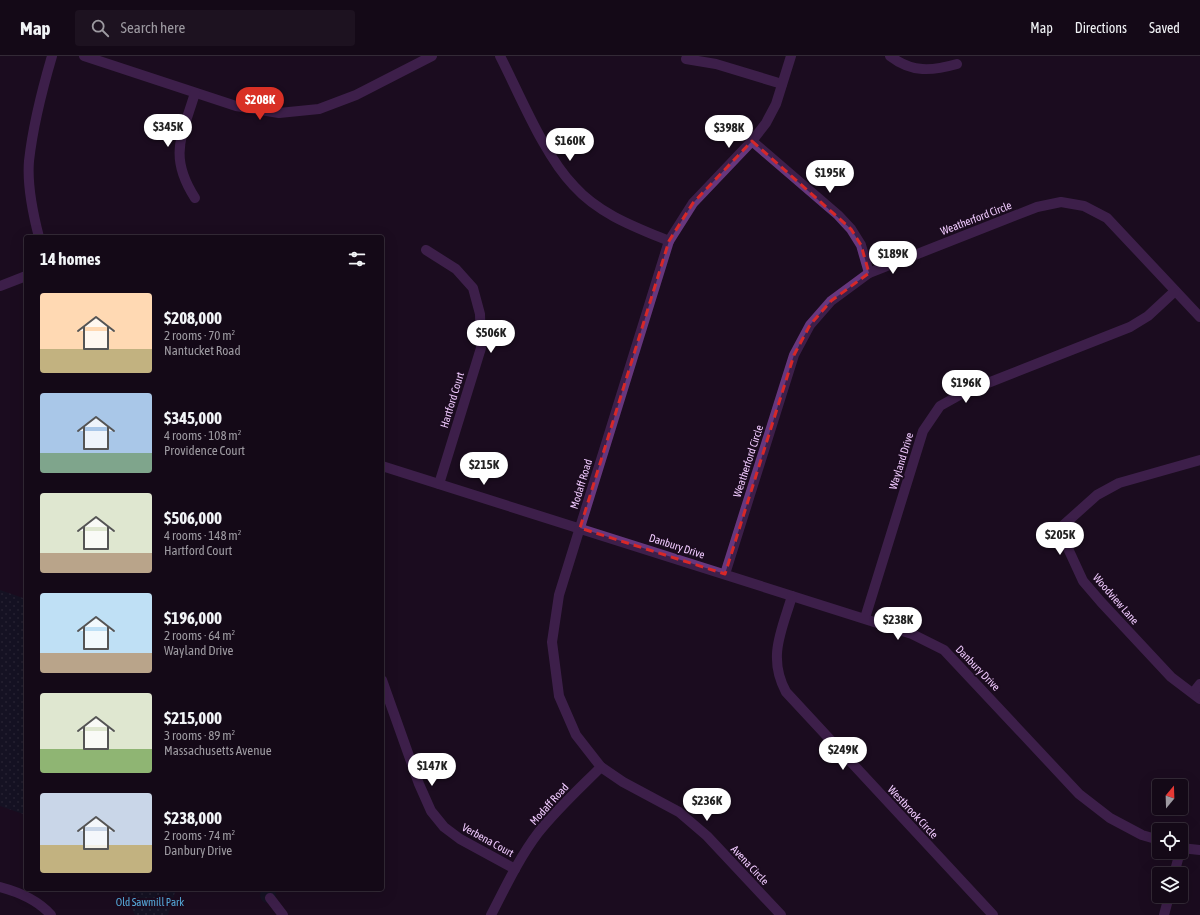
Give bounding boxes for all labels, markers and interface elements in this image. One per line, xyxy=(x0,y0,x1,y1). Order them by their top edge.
search box xyxy=(75,10,355,46)
text: Map xyxy=(20,17,51,39)
icon: search xyxy=(89,17,111,39)
text: Search here xyxy=(121,19,185,36)
text: Map xyxy=(1030,20,1053,36)
text: Directions xyxy=(1075,20,1127,36)
text: Saved xyxy=(1149,20,1180,36)
pin: $208K xyxy=(232,87,288,121)
text: $208K xyxy=(245,92,275,107)
pin: $345K xyxy=(140,114,196,148)
pin: $398K xyxy=(701,115,757,149)
text: $345K xyxy=(153,119,183,134)
text: $398K xyxy=(714,120,744,135)
pin: $160K xyxy=(542,128,598,162)
text: $160K xyxy=(555,133,585,148)
pin: $195K xyxy=(802,160,858,194)
text: $195K xyxy=(815,165,845,180)
street label: Weatherford Circle xyxy=(939,199,1013,237)
pin: $189K xyxy=(865,241,921,275)
text: $189K xyxy=(878,246,908,261)
icon: filters xyxy=(346,248,368,270)
text: 14 homes xyxy=(40,249,101,269)
text: $208,000 xyxy=(164,308,222,328)
icon: home xyxy=(72,309,120,357)
pin: $506K xyxy=(463,320,519,354)
text: $506K xyxy=(476,325,506,340)
text: 2 rooms · 70 m² xyxy=(164,328,235,343)
text: Nantucket Road xyxy=(164,343,241,358)
pin: $196K xyxy=(938,370,994,404)
street label: Hartford Court xyxy=(438,371,466,429)
text: $196K xyxy=(951,375,981,390)
text: $345,000 xyxy=(164,408,222,428)
icon: home xyxy=(72,409,120,457)
street label: Weatherford Circle xyxy=(731,423,765,499)
text: 4 rooms · 108 m² xyxy=(164,428,241,443)
street label: Wayland Drive xyxy=(887,431,915,491)
text: Providence Court xyxy=(164,443,245,458)
pin: $215K xyxy=(456,452,512,486)
text: $215K xyxy=(469,457,499,472)
street label: Modaff Road xyxy=(568,458,594,510)
text: $506,000 xyxy=(164,508,222,528)
icon: home xyxy=(72,509,120,557)
pin: $205K xyxy=(1032,522,1088,556)
text: $205K xyxy=(1045,527,1075,542)
text: 4 rooms · 148 m² xyxy=(164,528,241,543)
street label: Danbury Drive xyxy=(648,531,706,561)
text: Hartford Court xyxy=(164,543,232,558)
street label: Woodview Lane xyxy=(1091,571,1141,627)
pin: $238K xyxy=(870,607,926,641)
text: $196,000 xyxy=(164,608,222,628)
icon: home xyxy=(72,609,120,657)
text: $238K xyxy=(883,612,913,627)
text: 2 rooms · 64 m² xyxy=(164,628,235,643)
text: Wayland Drive xyxy=(164,643,233,658)
street label: Danbury Drive xyxy=(954,643,1002,693)
text: $215,000 xyxy=(164,708,222,728)
icon: home xyxy=(72,709,120,757)
text: 3 rooms · 89 m² xyxy=(164,728,235,743)
pin: $249K xyxy=(815,737,871,771)
text: $249K xyxy=(828,742,858,757)
text: Massachusetts Avenue xyxy=(164,743,272,758)
pin: $147K xyxy=(404,753,460,787)
text: $147K xyxy=(417,758,447,773)
north arrow xyxy=(1152,779,1188,815)
map controls xyxy=(1152,779,1188,903)
street label: Modaff Road xyxy=(527,781,571,827)
street label: Westbrook Circle xyxy=(886,783,940,841)
pin: $236K xyxy=(679,788,735,822)
text: $236K xyxy=(692,793,722,808)
text: $238,000 xyxy=(164,808,222,828)
icon: home xyxy=(72,809,120,857)
street label: Verbena Court xyxy=(460,821,516,859)
button: locate xyxy=(1152,823,1188,859)
text: 2 rooms · 74 m² xyxy=(164,828,235,843)
text: Danbury Drive xyxy=(164,843,232,858)
street label: Avena Circle xyxy=(729,843,771,887)
button: layers xyxy=(1152,867,1188,903)
park label: Old Sawmill Park xyxy=(116,896,184,908)

